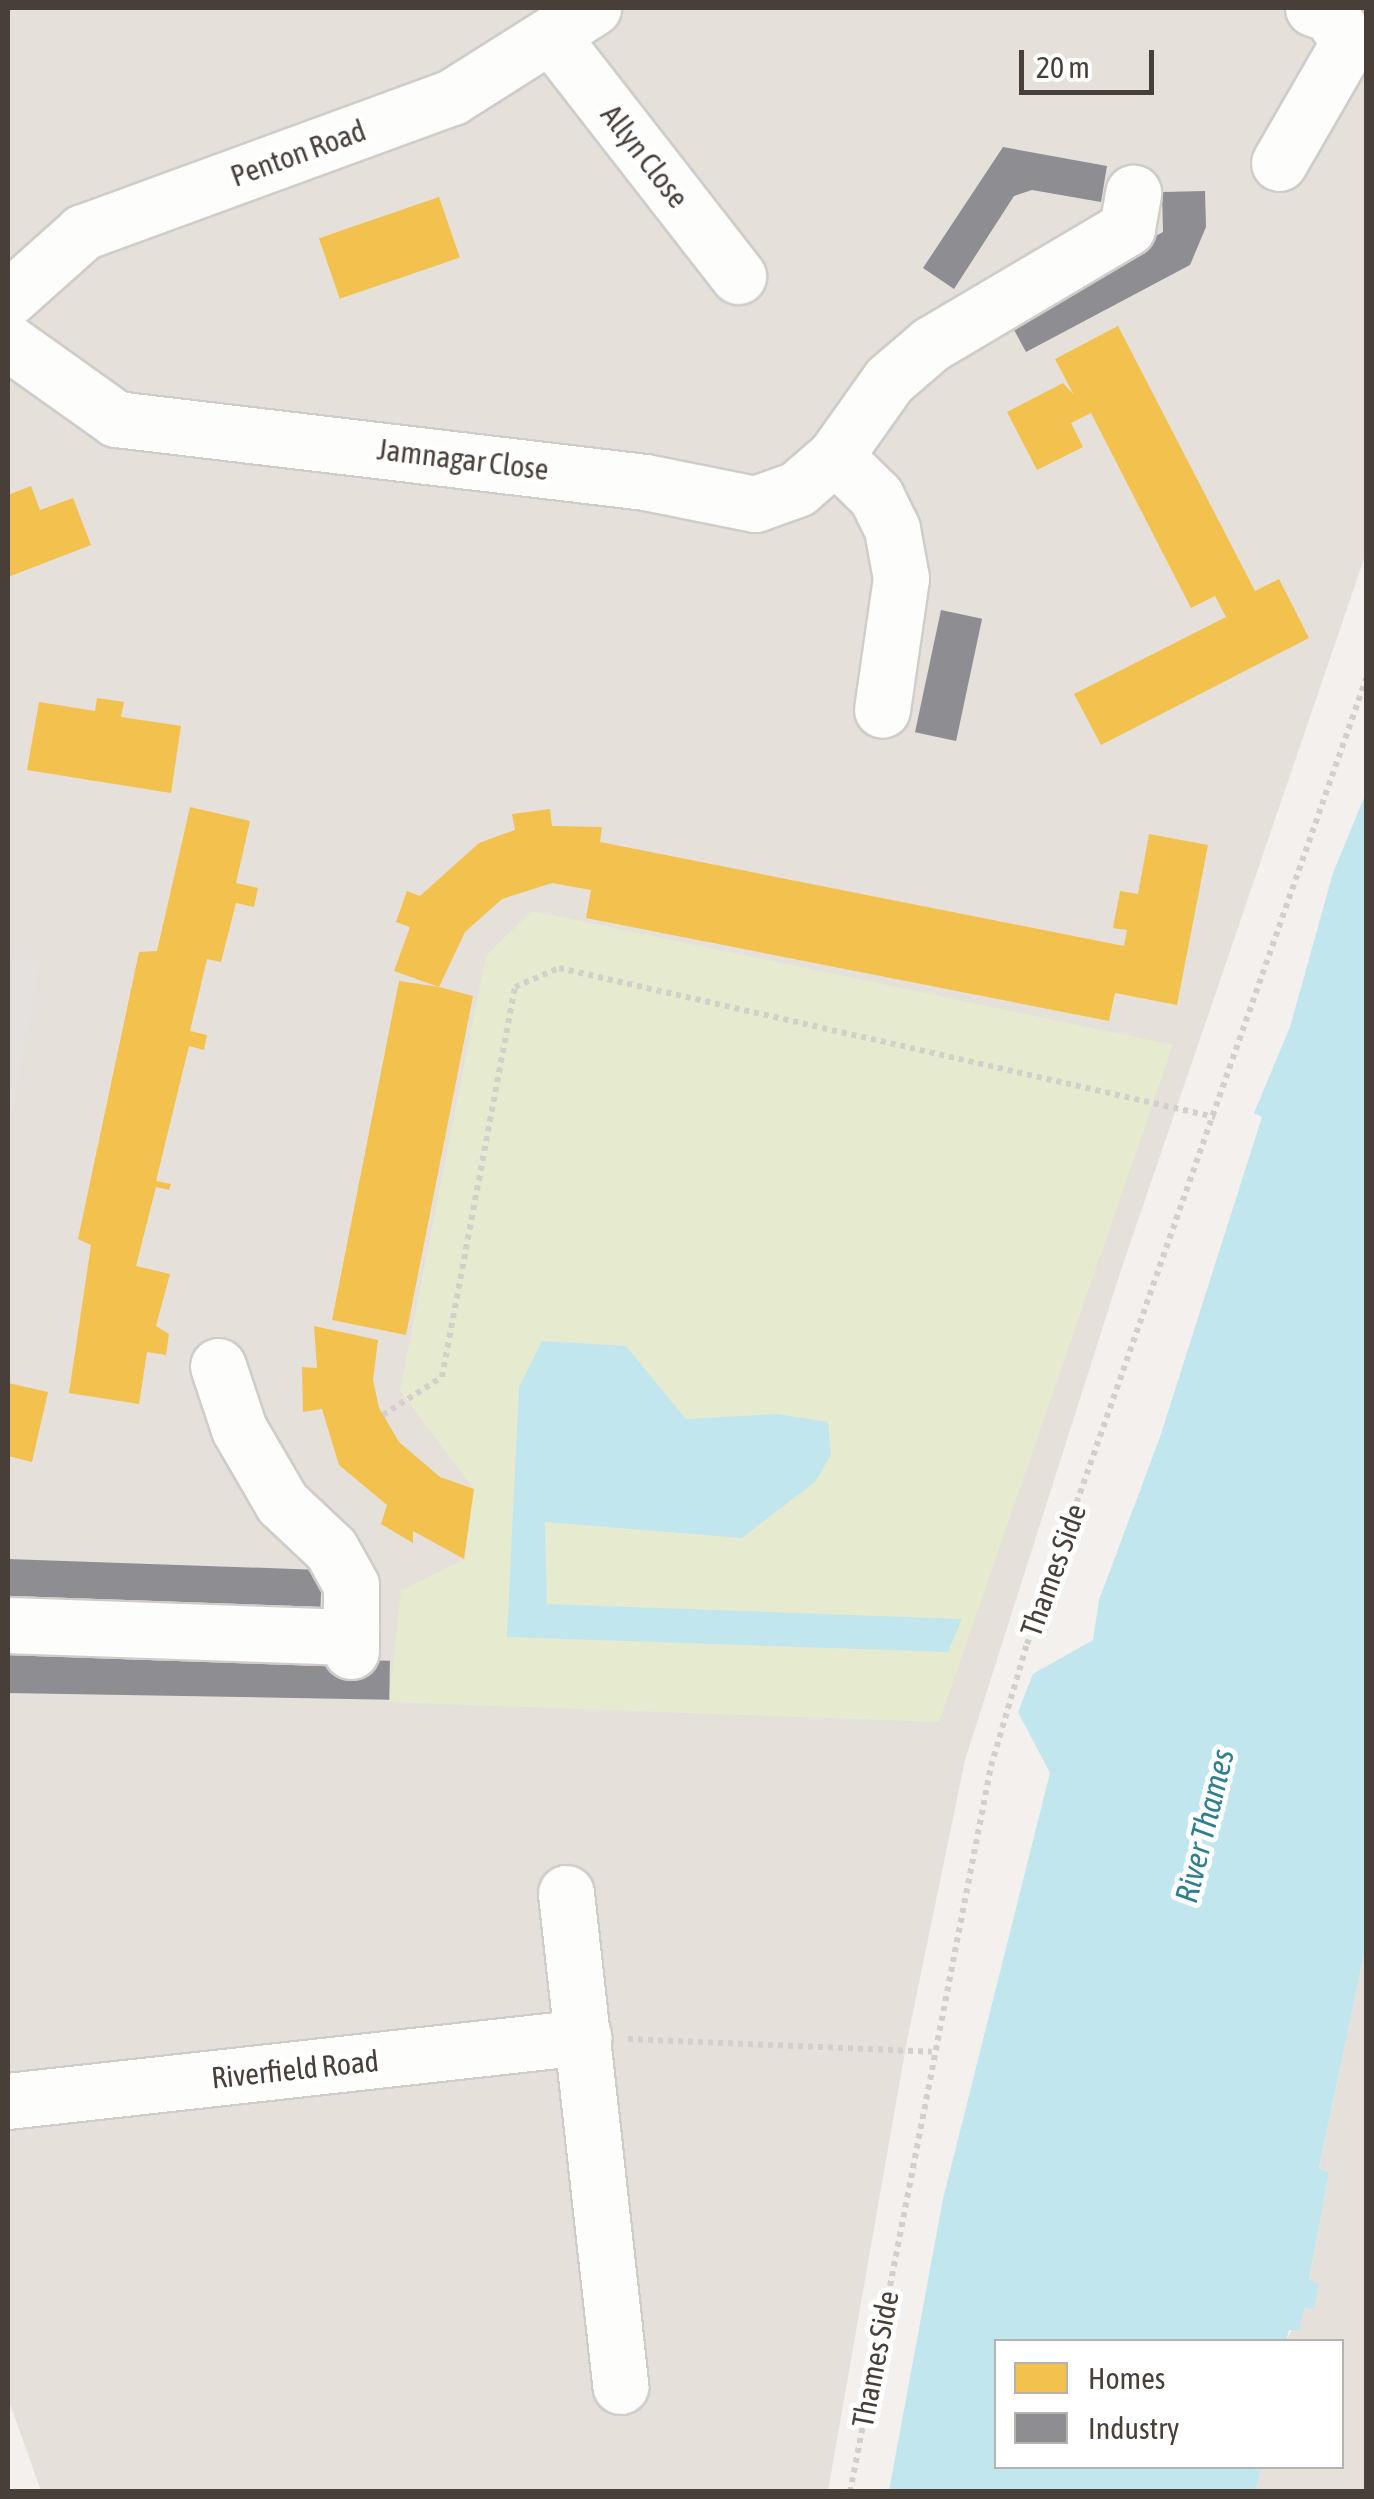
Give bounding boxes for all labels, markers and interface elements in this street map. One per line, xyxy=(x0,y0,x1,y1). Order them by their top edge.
scale bar xyxy=(1024,30,1159,92)
text: 20 m xyxy=(1036,50,1090,84)
street label: Allyn Close xyxy=(594,97,696,215)
street label: Penton Road xyxy=(226,112,370,194)
street label: Jamnagar Close xyxy=(375,431,551,487)
street label: Thames Side xyxy=(1012,1499,1094,1641)
water label: River Thames xyxy=(1167,1745,1243,1907)
street label: Riverfield Road xyxy=(209,2042,381,2096)
street label: Thames Side xyxy=(844,2288,906,2430)
legend xyxy=(994,2339,1344,2469)
text: Homes xyxy=(1088,2361,1165,2395)
text: Industry xyxy=(1088,2411,1179,2445)

